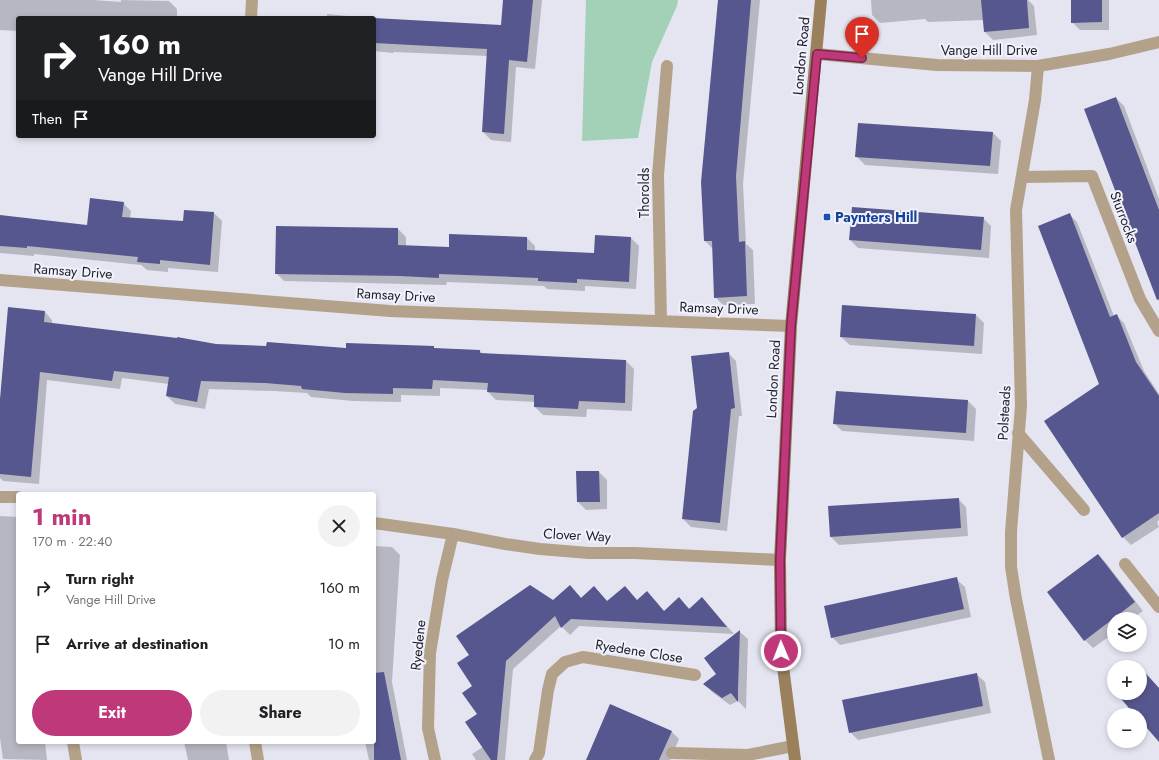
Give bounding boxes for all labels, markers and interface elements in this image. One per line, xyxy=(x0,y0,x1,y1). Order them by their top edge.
street label: London Road xyxy=(788,16,814,96)
pin xyxy=(845,17,879,58)
icon: arrive xyxy=(851,23,873,45)
text: 160 m xyxy=(98,24,181,65)
icon: right xyxy=(32,32,84,84)
street label: Vange Hill Drive xyxy=(941,40,1037,60)
text: Vange Hill Drive xyxy=(98,62,222,88)
text: Then xyxy=(32,108,62,130)
icon: arrive xyxy=(70,108,92,130)
street label: Thorolds xyxy=(634,167,654,218)
street label: Sturrocks xyxy=(1105,188,1143,246)
place label: Paynters Hill xyxy=(835,207,917,227)
marker: Paynters Hill xyxy=(822,212,832,222)
street label: Ramsay Drive xyxy=(33,258,113,284)
street label: Ramsay Drive xyxy=(356,283,436,307)
street label: Ramsay Drive xyxy=(679,297,759,319)
street label: London Road xyxy=(761,339,785,419)
street label: Polsteads xyxy=(993,385,1015,441)
text: 1 min xyxy=(32,499,92,534)
button: close xyxy=(318,505,360,547)
street label: Clover Way xyxy=(543,523,612,547)
text: 170 m · 22:40 xyxy=(32,532,112,551)
text: Turn right xyxy=(66,568,134,590)
icon: right xyxy=(32,577,54,599)
text: 160 m xyxy=(319,577,360,599)
text: Vange Hill Drive xyxy=(66,590,156,609)
map controls xyxy=(1107,612,1147,748)
button: layers xyxy=(1107,612,1147,652)
street label: Ryedene xyxy=(405,619,431,671)
position arrow xyxy=(760,630,802,672)
icon: arrive xyxy=(32,633,54,655)
text: Arrive at destination xyxy=(66,633,208,655)
text: 10 m xyxy=(328,633,360,655)
street label: Ryedene Close xyxy=(594,634,684,668)
button: + xyxy=(1107,660,1147,700)
button: Exit xyxy=(32,690,192,736)
button: Share xyxy=(200,690,360,736)
button: − xyxy=(1107,708,1147,748)

